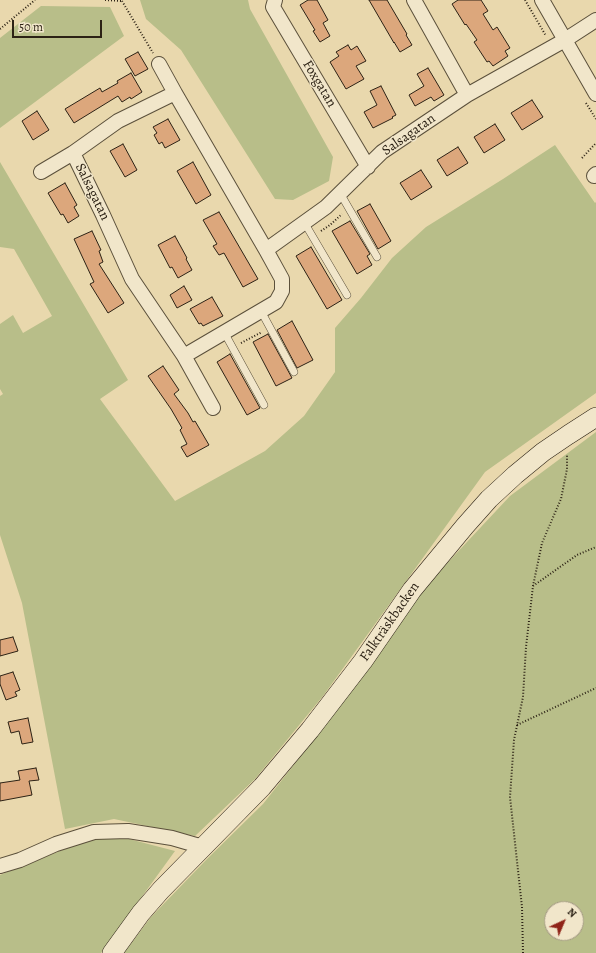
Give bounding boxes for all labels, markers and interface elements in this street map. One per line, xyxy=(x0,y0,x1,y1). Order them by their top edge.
scale bar xyxy=(14,12,104,38)
text: 50 m xyxy=(19,19,43,35)
street label: Foxgatan xyxy=(298,57,340,111)
street label: Salsagatan xyxy=(379,111,439,159)
street label: Salsagatan xyxy=(71,161,113,223)
street label: Falkträskbacken xyxy=(357,579,423,665)
north arrow xyxy=(544,901,584,941)
text: N xyxy=(564,905,580,921)

